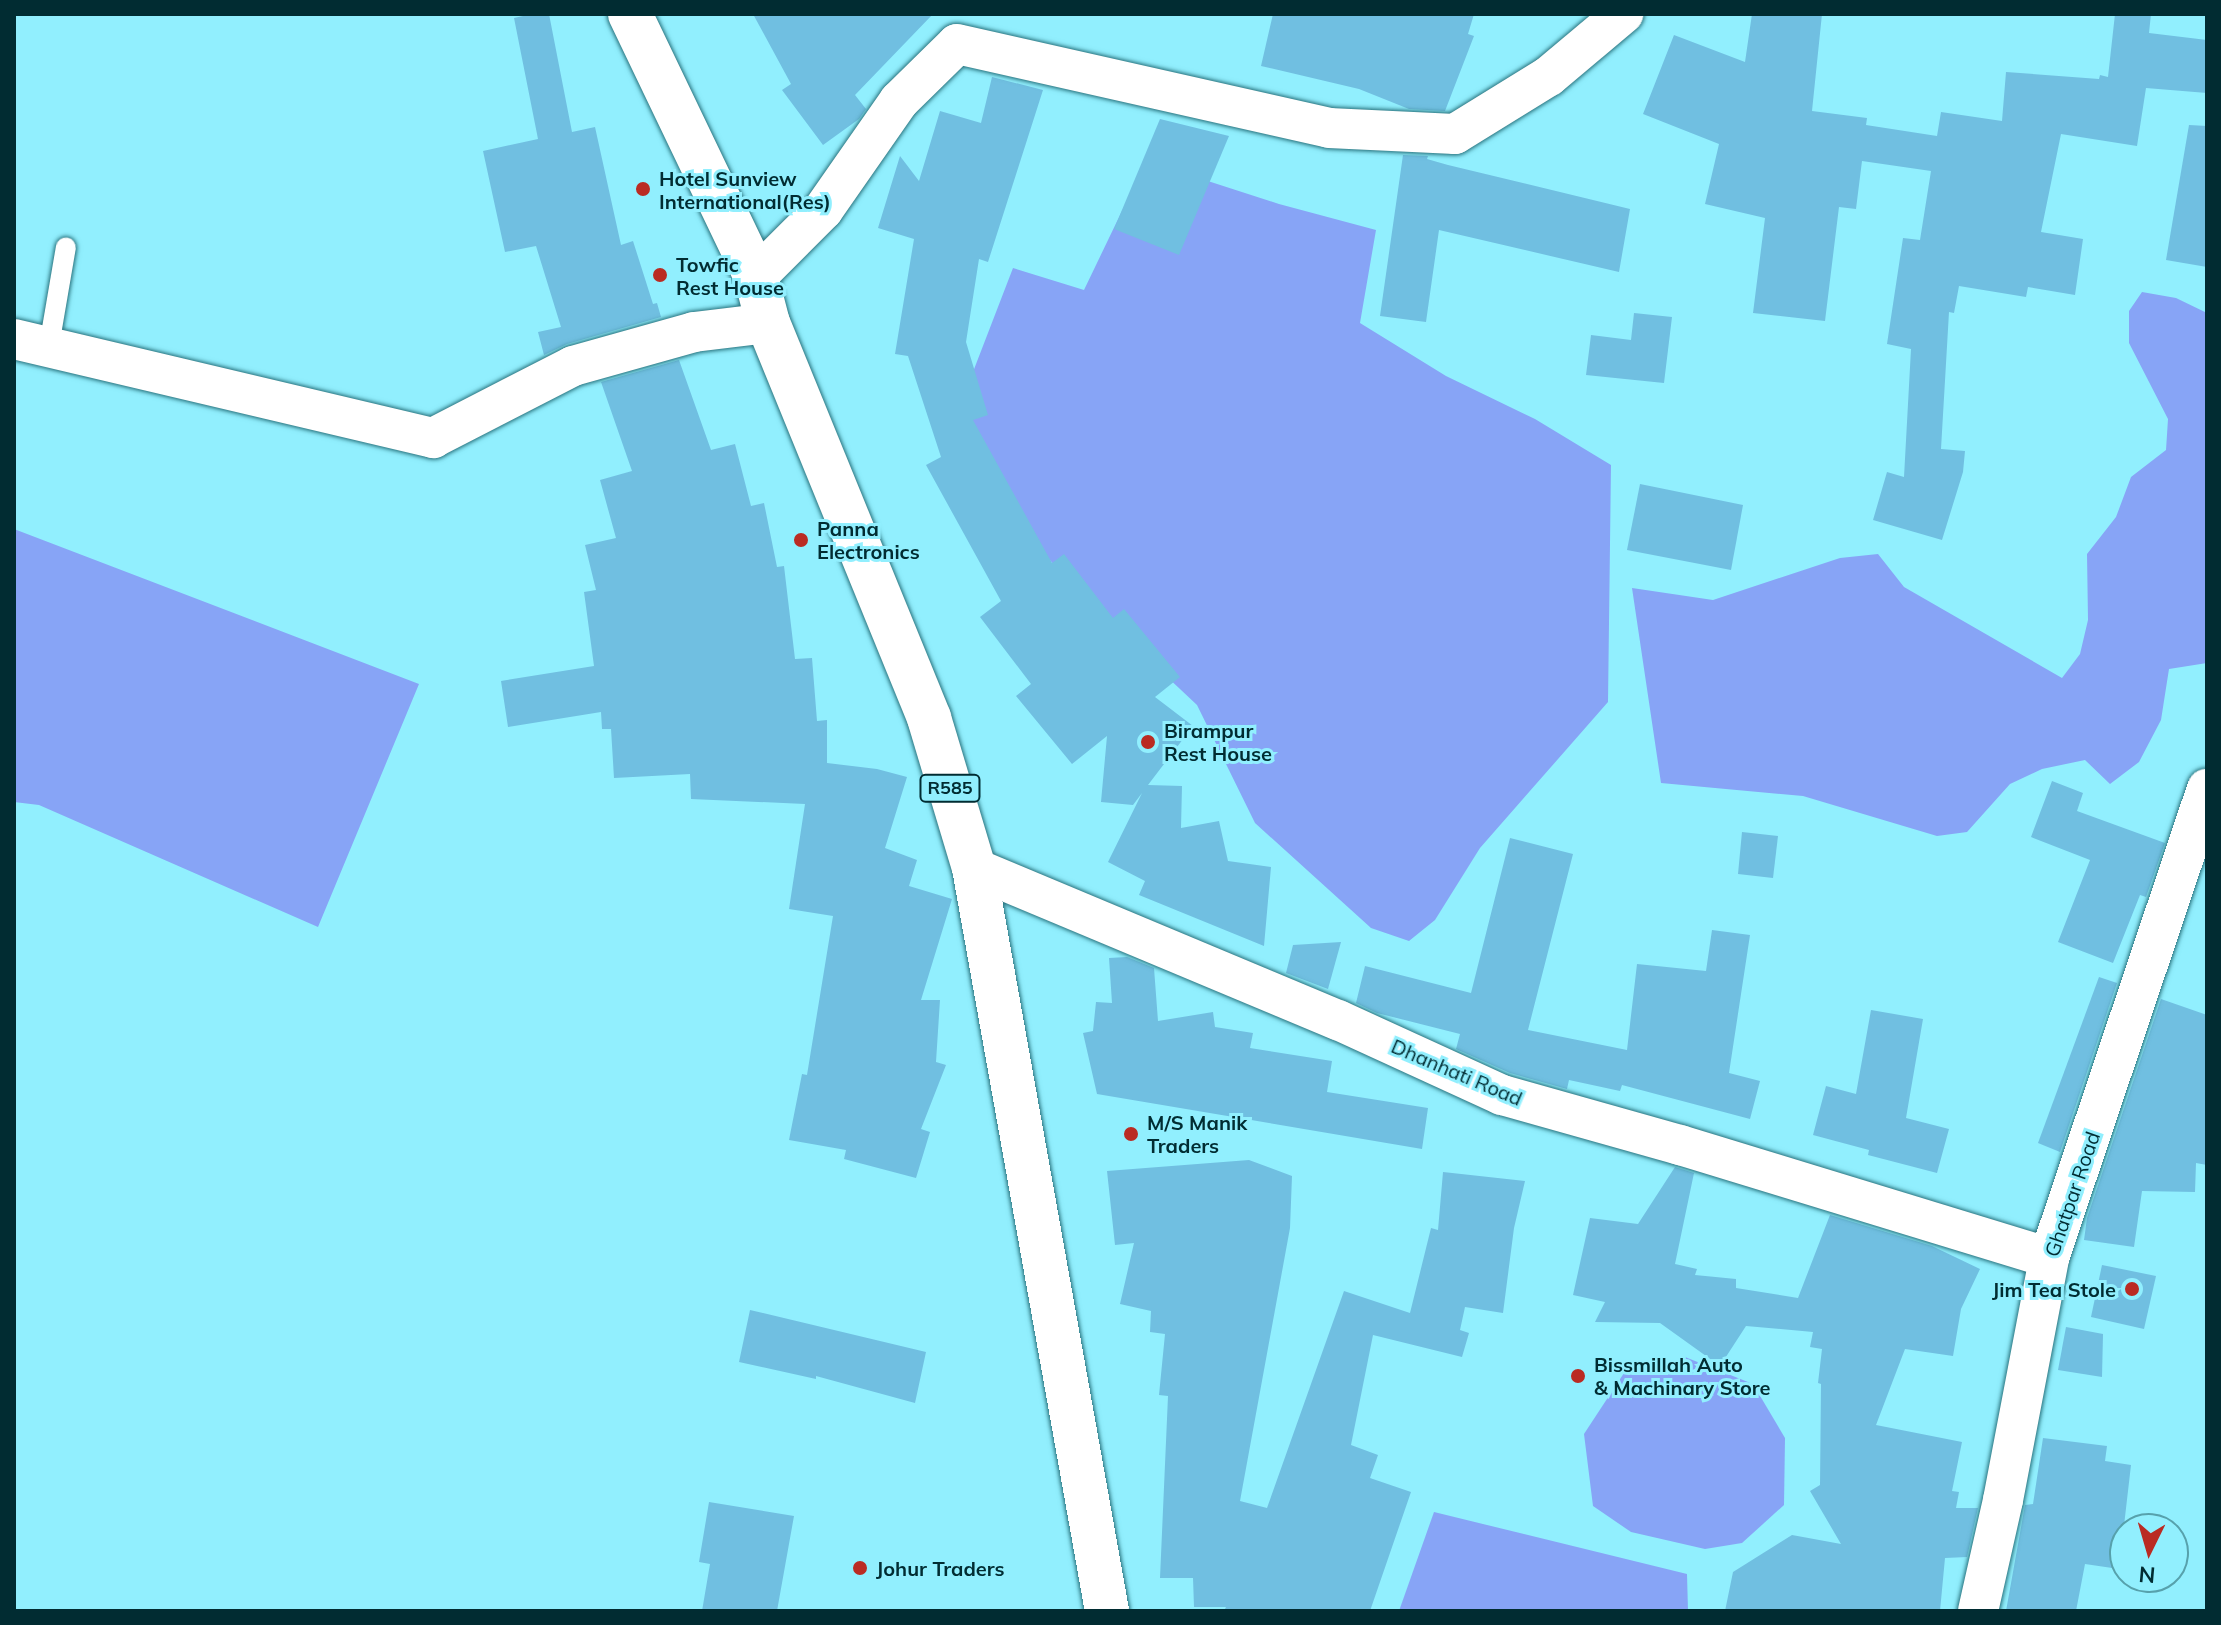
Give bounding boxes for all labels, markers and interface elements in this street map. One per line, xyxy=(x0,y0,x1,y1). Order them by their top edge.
place label: Hotel Sunview International(Res) xyxy=(659,166,831,213)
marker: Hotel Sunview International(Res) xyxy=(634,180,652,198)
place label: Towfic Rest House xyxy=(676,252,784,299)
marker: Towfic Rest House xyxy=(651,266,669,284)
place label: Panna Electronics xyxy=(817,516,920,563)
marker: Panna Electronics xyxy=(792,531,810,549)
place label: Birampur Rest House xyxy=(1164,718,1272,765)
marker: Birampur Rest House xyxy=(1139,733,1157,751)
road number: R585 xyxy=(918,774,982,802)
street label: Dhanhati Road xyxy=(1388,1034,1526,1110)
place label: M/S Manik Traders xyxy=(1147,1110,1247,1157)
marker: M/S Manik Traders xyxy=(1122,1125,1140,1143)
street label: Ghatpar Road xyxy=(2039,1128,2105,1260)
place label: Jim Tea Stole xyxy=(1992,1277,2116,1301)
marker: Jim Tea Stole xyxy=(2123,1280,2141,1298)
place label: Bissmillah Auto & Machinary Store xyxy=(1594,1352,1770,1399)
marker: Bissmillah Auto & Machinary Store xyxy=(1569,1367,1587,1385)
north arrow xyxy=(2109,1513,2189,1593)
place label: Johur Traders xyxy=(876,1556,1005,1580)
marker: Johur Traders xyxy=(851,1559,869,1577)
text: N xyxy=(2138,1560,2157,1590)

